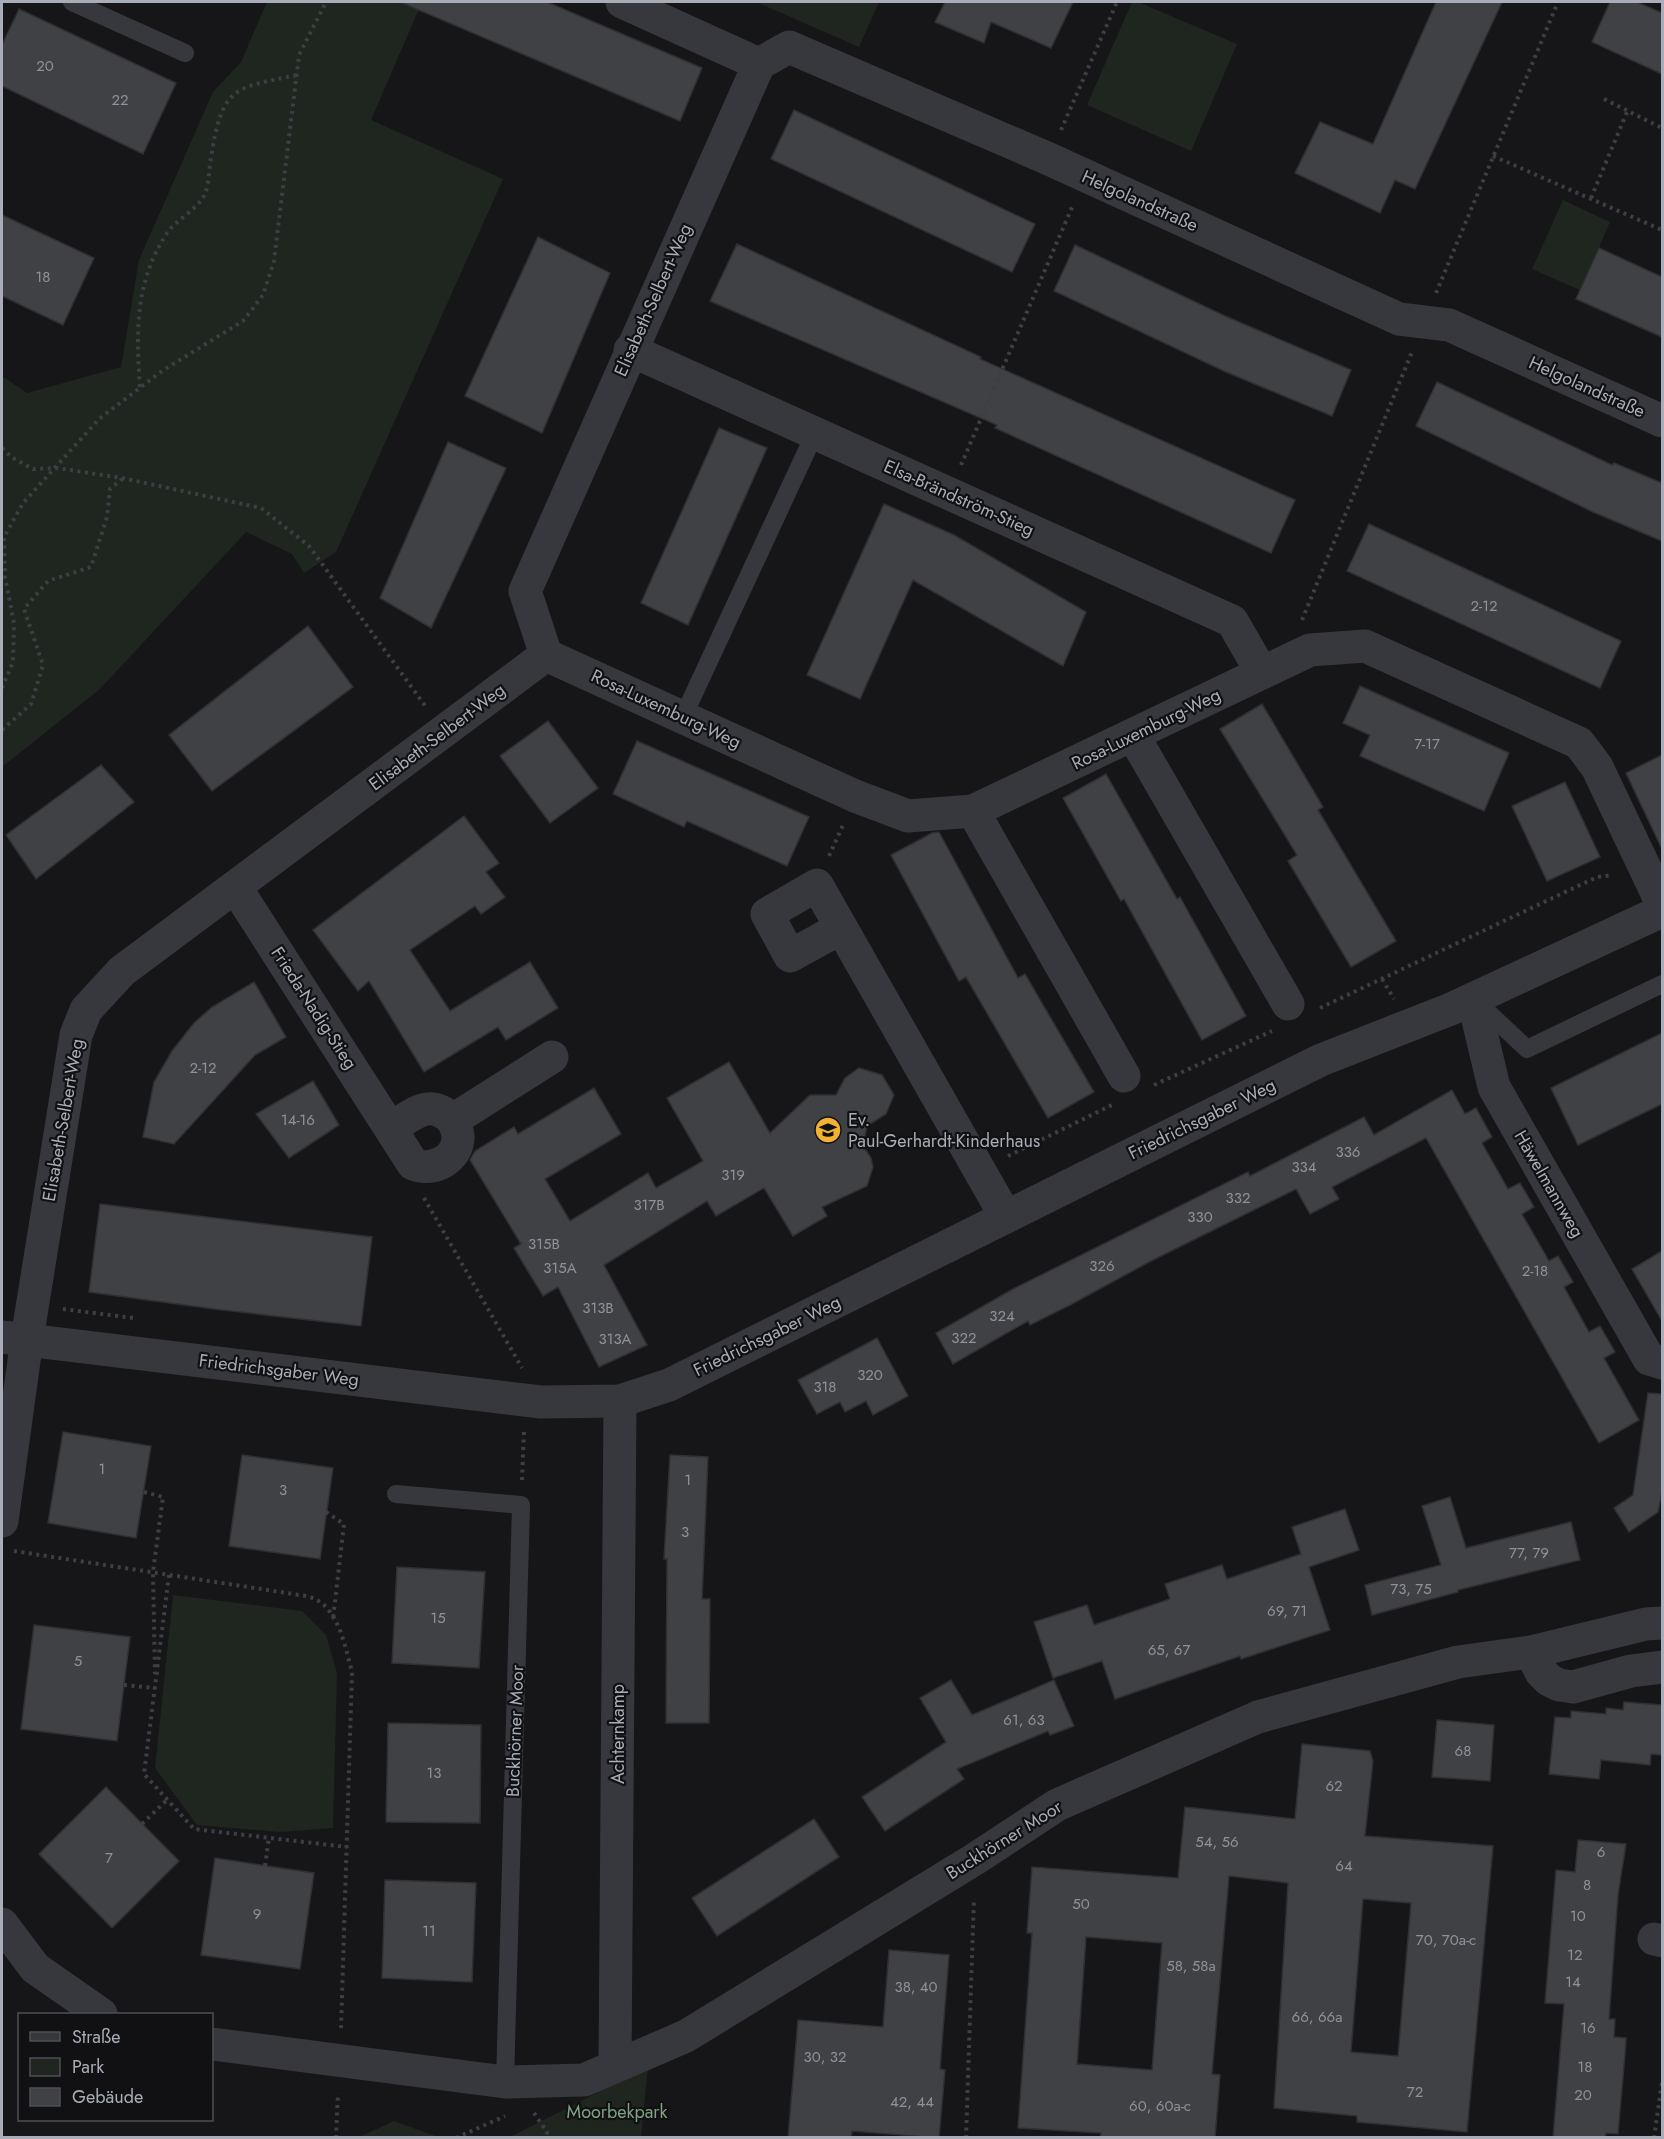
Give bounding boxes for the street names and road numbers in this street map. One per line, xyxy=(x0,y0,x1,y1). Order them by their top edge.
street label: Helgolandstraße xyxy=(1078,164,1202,238)
street label: Elisabeth-Selbert-Weg xyxy=(608,219,698,381)
street label: Helgolandstraße xyxy=(1525,350,1649,424)
street label: Elsa-Brändström-Stieg xyxy=(880,453,1038,543)
street label: Rosa-Luxemburg-Weg xyxy=(587,663,745,755)
street label: Elisabeth-Selbert-Weg xyxy=(363,677,511,797)
street label: Rosa-Luxemburg-Weg xyxy=(1067,682,1225,776)
street label: Frieda-Nadig-Stieg xyxy=(265,942,363,1074)
street label: Elisabeth-Selbert-Weg xyxy=(36,1037,90,1203)
street label: Friedrichsgaber Weg xyxy=(1124,1072,1280,1166)
street label: Häwelmannweg xyxy=(1508,1126,1590,1242)
street label: Friedrichsgaber Weg xyxy=(689,1289,845,1383)
street label: Friedrichsgaber Weg xyxy=(197,1347,361,1393)
street label: Buckhörner Moor xyxy=(500,1664,530,1798)
street label: Achternkamp xyxy=(605,1684,631,1784)
street label: Buckhörner Moor xyxy=(941,1794,1068,1886)

